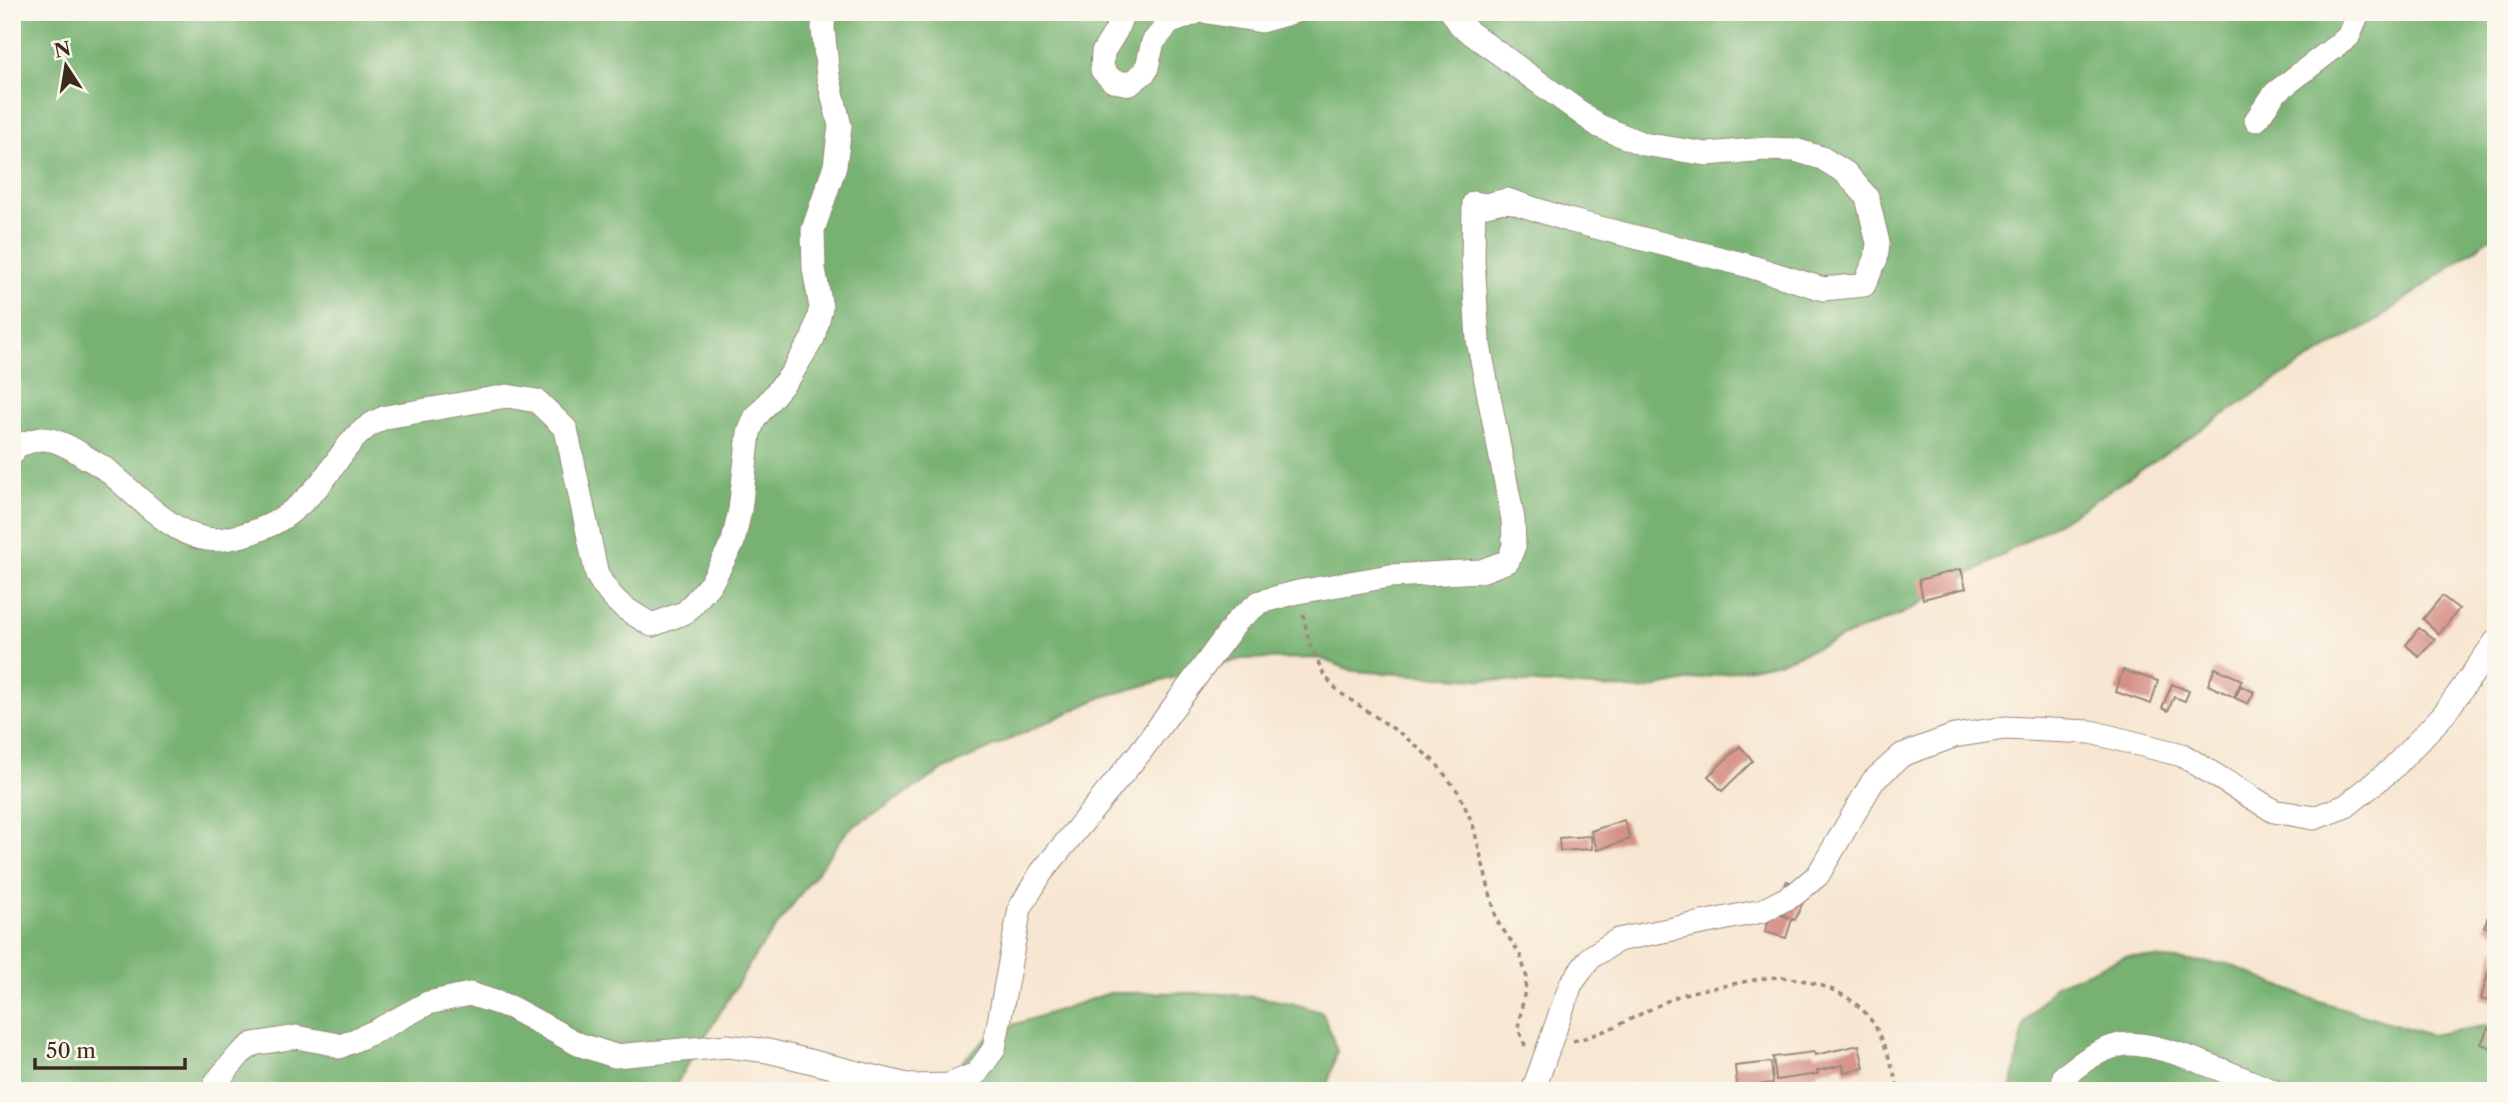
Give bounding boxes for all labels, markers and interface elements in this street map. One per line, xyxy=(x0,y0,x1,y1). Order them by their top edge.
north arrow xyxy=(32,32,102,102)
text: N xyxy=(52,37,73,63)
scale bar xyxy=(35,1026,186,1070)
text: 50 m xyxy=(46,1038,96,1063)

